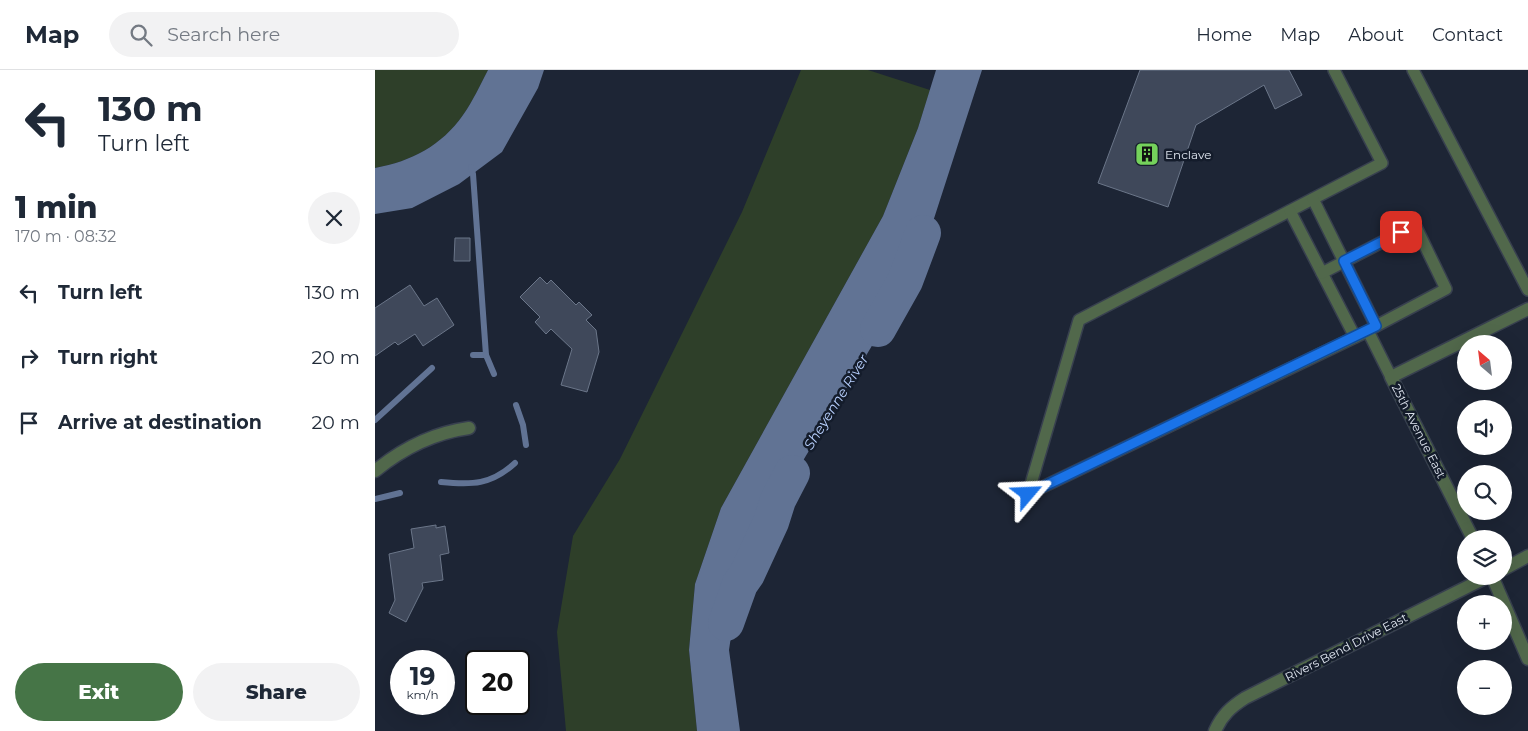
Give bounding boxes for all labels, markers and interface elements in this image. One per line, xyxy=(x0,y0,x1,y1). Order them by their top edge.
search box xyxy=(109,12,459,57)
text: Map xyxy=(25,20,79,49)
icon: search xyxy=(127,21,155,49)
text: Search here xyxy=(167,23,280,46)
text: Home xyxy=(1196,24,1252,46)
text: Map xyxy=(1280,24,1320,46)
text: About xyxy=(1348,24,1404,46)
text: Contact xyxy=(1432,24,1503,46)
text: 130 m xyxy=(98,87,203,130)
icon: left xyxy=(15,90,80,155)
text: Turn left xyxy=(98,130,190,157)
building icon: Enclave xyxy=(1134,141,1160,167)
place label: Enclave xyxy=(1165,147,1212,162)
text: 1 min xyxy=(15,189,98,226)
button: close xyxy=(308,192,360,244)
pin xyxy=(1380,211,1422,253)
icon: arrive xyxy=(1387,218,1415,246)
text: 170 m · 08:32 xyxy=(15,227,116,246)
icon: left xyxy=(15,279,43,307)
text: Turn left xyxy=(58,281,143,304)
text: 130 m xyxy=(305,281,360,304)
north arrow xyxy=(1457,335,1513,390)
map controls xyxy=(1457,335,1512,715)
icon: right xyxy=(15,344,43,372)
text: Turn right xyxy=(58,346,158,369)
text: 20 m xyxy=(312,346,360,369)
water label: Sheyenne River xyxy=(800,351,873,453)
street label: 25th Avenue East xyxy=(1389,381,1449,481)
button: sound xyxy=(1457,400,1512,455)
icon: arrive xyxy=(15,409,43,437)
text: Arrive at destination xyxy=(58,411,262,434)
text: 20 m xyxy=(312,411,360,434)
button: search xyxy=(1457,465,1512,520)
position arrow xyxy=(1001,467,1053,519)
button: layers xyxy=(1457,530,1512,585)
button: + xyxy=(1457,595,1512,650)
street label: Rivers Bend Drive East xyxy=(1282,610,1410,684)
speed limit sign: 20 xyxy=(465,650,530,715)
button: − xyxy=(1457,660,1512,715)
text: 19 xyxy=(410,661,435,691)
button: Exit xyxy=(15,663,183,721)
button: Share xyxy=(193,663,360,721)
text: km/h xyxy=(406,687,439,702)

